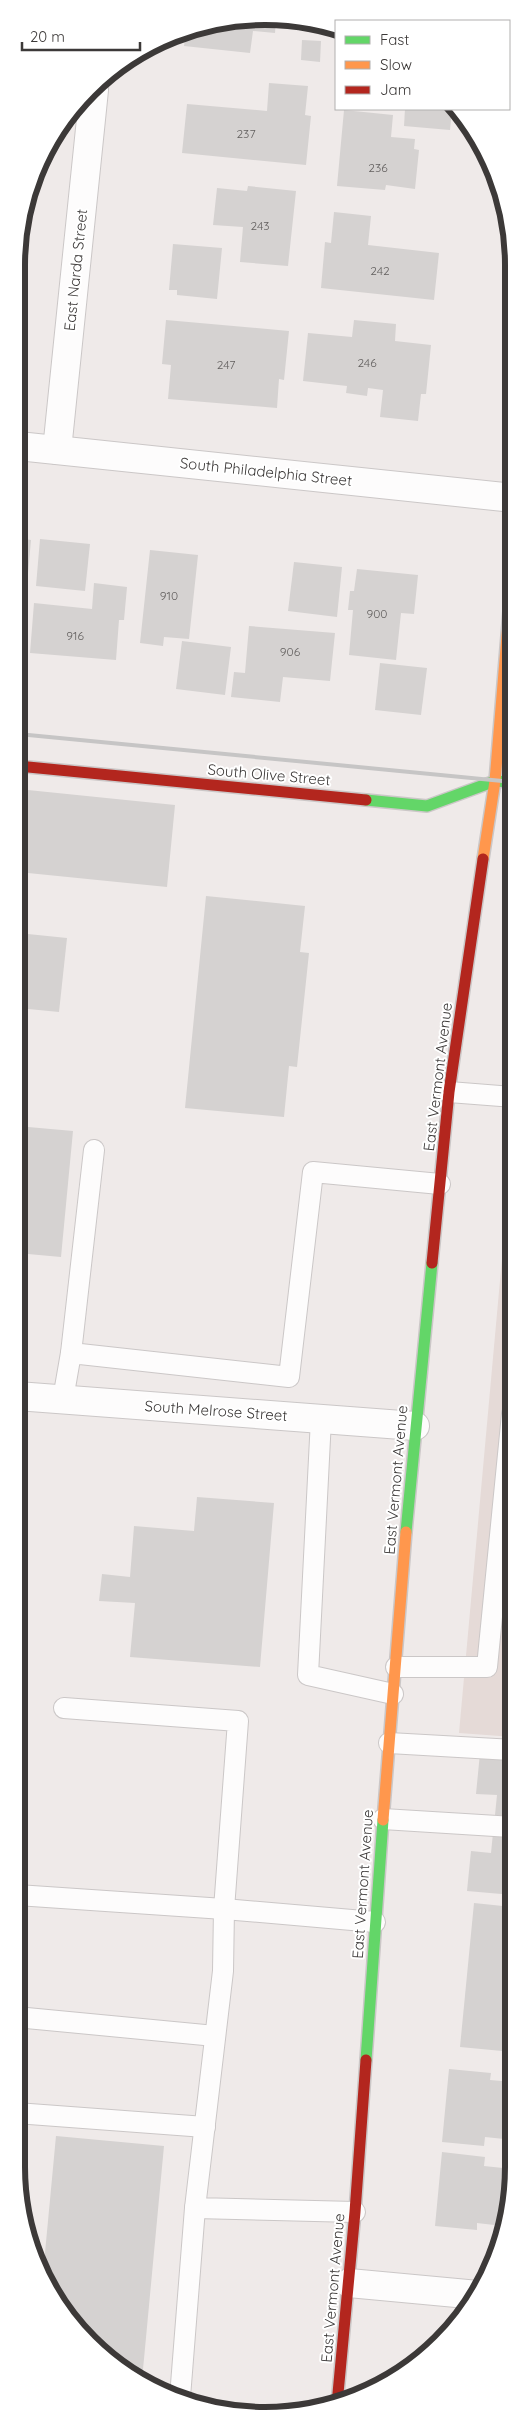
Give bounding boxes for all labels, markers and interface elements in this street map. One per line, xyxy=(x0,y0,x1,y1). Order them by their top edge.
scale bar xyxy=(22,20,140,52)
legend xyxy=(335,20,510,110)
text: 20 m xyxy=(30,27,65,46)
text: Fast xyxy=(380,30,409,49)
text: Slow xyxy=(380,55,412,74)
text: Jam xyxy=(380,80,411,99)
house number: 237 xyxy=(236,126,256,141)
house number: 236 xyxy=(368,160,388,175)
street label: East Narda Street xyxy=(60,208,91,332)
house number: 243 xyxy=(250,218,270,233)
house number: 242 xyxy=(370,263,390,278)
house number: 246 xyxy=(357,355,377,370)
house number: 247 xyxy=(217,357,235,372)
street label: South Philadelphia Street xyxy=(179,453,353,490)
house number: 910 xyxy=(160,588,178,603)
house number: 900 xyxy=(367,606,387,621)
house number: 916 xyxy=(66,628,84,643)
house number: 906 xyxy=(280,644,301,659)
street label: South Olive Street xyxy=(207,760,331,789)
street label: East Vermont Avenue xyxy=(419,1002,456,1152)
street label: South Melrose Street xyxy=(144,1396,288,1425)
street label: East Vermont Avenue xyxy=(380,1405,411,1555)
street label: East Vermont Avenue xyxy=(348,1809,377,1959)
street label: East Vermont Avenue xyxy=(317,2213,348,2363)

